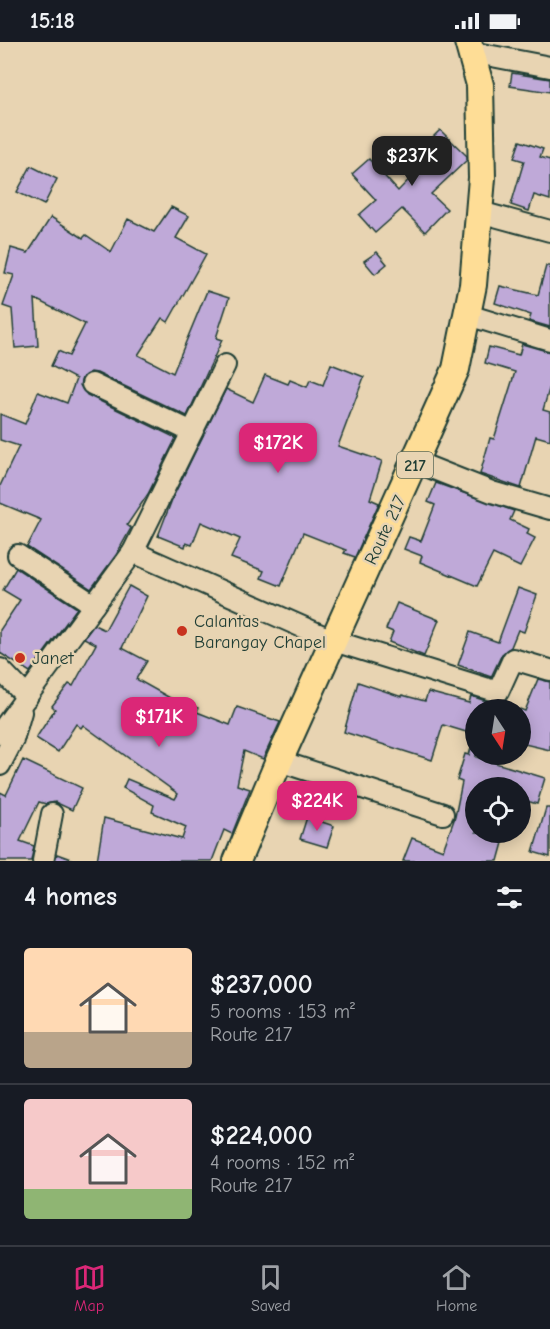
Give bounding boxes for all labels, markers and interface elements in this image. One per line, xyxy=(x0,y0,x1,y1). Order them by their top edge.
text: 15:18 xyxy=(30,8,75,34)
pin: $237K xyxy=(370,136,454,187)
text: $237K xyxy=(386,144,438,167)
pin: $172K xyxy=(236,423,320,474)
text: $172K xyxy=(253,431,303,454)
road number: 217 xyxy=(397,452,433,478)
street label: Route 217 xyxy=(360,492,411,568)
place label: Calantas Barangay Chapel xyxy=(194,611,326,653)
marker: Calantas Barangay Chapel xyxy=(175,624,189,638)
place label: Janet xyxy=(32,648,74,669)
marker: Janet xyxy=(13,651,27,665)
pin: $171K xyxy=(117,697,201,748)
north arrow xyxy=(465,699,531,765)
map controls xyxy=(465,699,531,843)
text: $171K xyxy=(135,705,183,728)
button: locate xyxy=(465,777,531,843)
pin: $224K xyxy=(275,781,359,832)
text: $224K xyxy=(291,789,343,812)
icon: filters xyxy=(493,881,526,914)
text: 4 homes xyxy=(24,882,117,912)
text: $237,000 xyxy=(210,970,313,1000)
icon: home xyxy=(72,972,144,1044)
text: 5 rooms · 153 m² xyxy=(210,1000,355,1023)
text: Route 217 xyxy=(210,1023,292,1046)
text: $224,000 xyxy=(210,1121,313,1151)
icon: home xyxy=(72,1123,144,1195)
text: 4 rooms · 152 m² xyxy=(210,1151,354,1174)
text: Route 217 xyxy=(210,1174,292,1197)
tab: Map xyxy=(73,1261,106,1315)
tab: Saved xyxy=(251,1261,291,1315)
tab: Home xyxy=(436,1261,477,1315)

